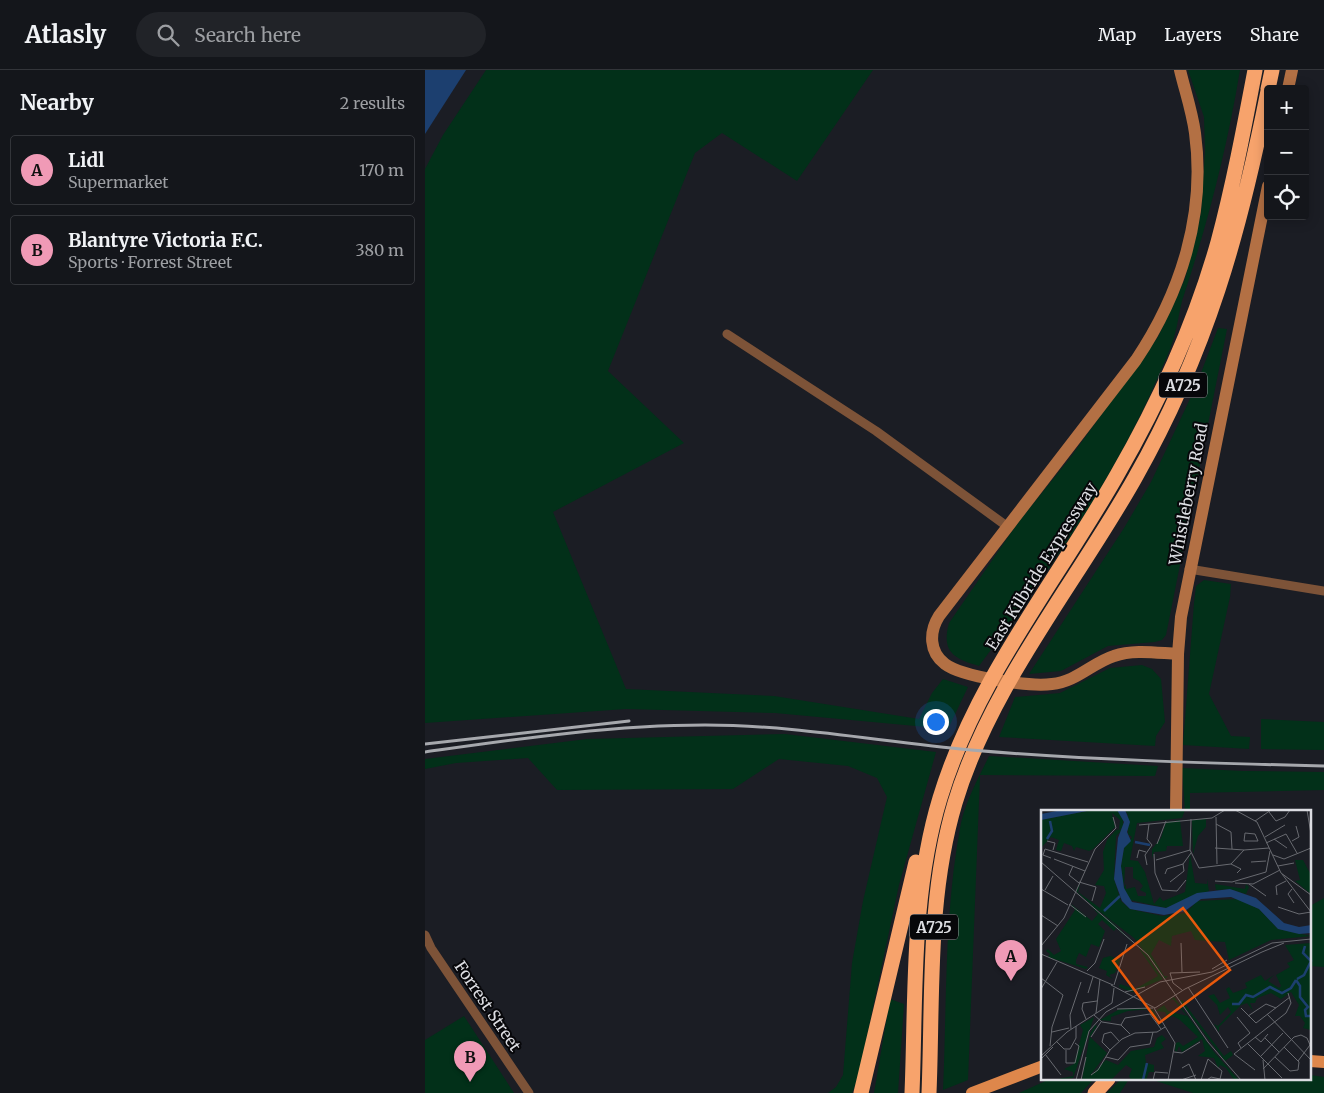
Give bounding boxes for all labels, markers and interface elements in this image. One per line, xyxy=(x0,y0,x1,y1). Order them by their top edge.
search box xyxy=(136,12,486,57)
text: Atlasly xyxy=(25,19,106,50)
icon: search xyxy=(154,21,182,49)
text: Search here xyxy=(194,23,301,47)
text: Map xyxy=(1098,23,1136,46)
text: Layers xyxy=(1164,23,1222,46)
text: Share xyxy=(1250,23,1299,46)
map controls xyxy=(1264,85,1309,220)
button: + xyxy=(1264,85,1309,130)
text: Nearby xyxy=(20,89,94,116)
text: 2 results xyxy=(340,93,405,113)
button: − xyxy=(1264,130,1309,175)
text: Lidl xyxy=(68,148,104,172)
text: A xyxy=(31,160,43,180)
text: 170 m xyxy=(359,160,404,180)
text: Supermarket xyxy=(68,172,169,192)
button: locate xyxy=(1264,175,1309,220)
text: Blantyre Victoria F.C. xyxy=(68,228,263,252)
text: B xyxy=(31,240,43,260)
text: 380 m xyxy=(356,240,404,260)
text: Sports · Forrest Street xyxy=(68,252,232,272)
road number: A725 xyxy=(1159,372,1207,398)
street label: Whistleberry Road xyxy=(1164,421,1212,568)
street label: East Kilbride Expressway xyxy=(981,478,1101,654)
your location xyxy=(923,709,949,735)
inset map xyxy=(1041,810,1311,1080)
road number: A725 xyxy=(910,914,958,940)
pin: A xyxy=(995,940,1027,981)
street label: Forrest Street xyxy=(450,957,526,1056)
pin: B xyxy=(454,1041,486,1082)

